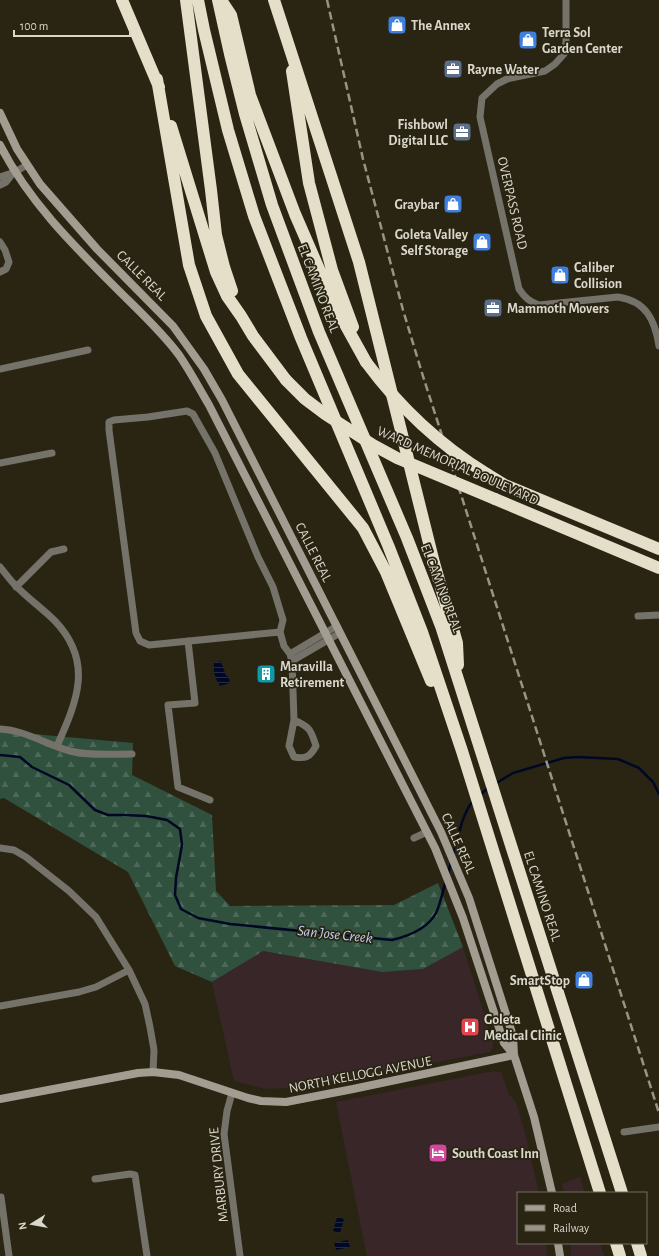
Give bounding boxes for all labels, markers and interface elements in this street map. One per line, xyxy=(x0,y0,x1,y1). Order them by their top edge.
scale bar xyxy=(14,12,130,38)
shop icon: The Annex xyxy=(386,14,408,36)
place label: The Annex xyxy=(411,19,471,33)
text: 100 m xyxy=(20,20,48,32)
place label: Terra Sol Garden Center xyxy=(542,26,623,56)
shop icon: Terra Sol Garden Center xyxy=(517,29,539,51)
office icon: Rayne Water xyxy=(442,58,464,80)
place label: Rayne Water xyxy=(467,63,539,77)
place label: Fishbowl Digital LLC xyxy=(388,118,449,148)
office icon: Fishbowl Digital LLC xyxy=(451,121,473,143)
street label: OVERPASS ROAD xyxy=(495,155,530,251)
shop icon: Graybar xyxy=(442,193,464,215)
place label: Graybar xyxy=(394,198,439,212)
place label: Goleta Valley Self Storage xyxy=(395,228,469,258)
shop icon: Goleta Valley Self Storage xyxy=(471,231,493,253)
street label: EL CAMINO REAL xyxy=(295,242,342,335)
street label: CALLE REAL xyxy=(114,248,169,304)
place label: Caliber Collision xyxy=(574,261,622,291)
shop icon: Caliber Collision xyxy=(549,264,571,286)
office icon: Mammoth Movers xyxy=(482,297,504,319)
place label: Mammoth Movers xyxy=(507,302,609,316)
street label: WARD MEMORIAL BOULEVARD xyxy=(375,424,540,508)
street label: CALLE REAL xyxy=(292,521,334,585)
street label: EL CAMINO REAL xyxy=(418,542,465,635)
place label: Maravilla Retirement xyxy=(280,660,345,690)
building icon: Maravilla Retirement xyxy=(255,663,277,685)
street label: CALLE REAL xyxy=(439,811,478,876)
street label: EL CAMINO REAL xyxy=(521,849,563,943)
water label: San Jose Creek xyxy=(297,923,373,946)
shop icon: SmartStop xyxy=(573,969,595,991)
place label: SmartStop xyxy=(510,974,570,988)
place label: Goleta Medical Clinic xyxy=(484,1013,562,1043)
hospital icon: Goleta Medical Clinic xyxy=(459,1016,481,1038)
street label: NORTH KELLOGG AVENUE xyxy=(288,1054,433,1096)
street label: MARBURY DRIVE xyxy=(207,1127,231,1223)
hotel icon: South Coast Inn xyxy=(427,1142,449,1164)
place label: South Coast Inn xyxy=(452,1147,539,1161)
legend xyxy=(517,1192,647,1244)
text: Road xyxy=(553,1202,577,1214)
north arrow xyxy=(12,1204,52,1244)
text: N xyxy=(17,1221,29,1231)
text: Railway xyxy=(553,1222,589,1235)

